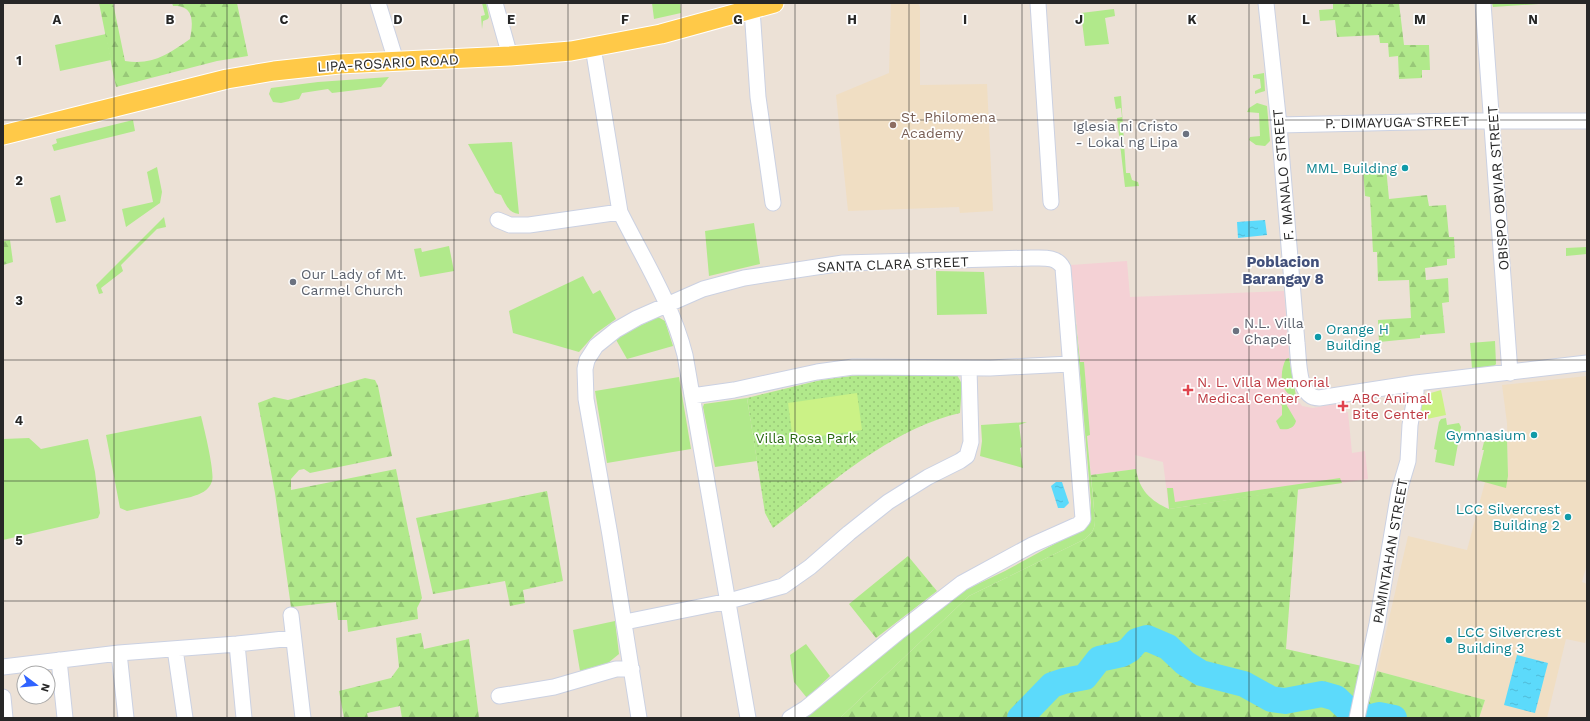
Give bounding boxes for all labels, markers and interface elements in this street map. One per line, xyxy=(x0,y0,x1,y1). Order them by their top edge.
text: A xyxy=(53,12,62,27)
text: B xyxy=(166,12,175,27)
text: C xyxy=(280,12,289,27)
text: D xyxy=(393,12,403,27)
text: E xyxy=(507,12,515,27)
text: F xyxy=(621,12,629,27)
text: G xyxy=(733,12,743,27)
text: H xyxy=(847,12,857,27)
text: I xyxy=(963,12,967,27)
text: J xyxy=(1075,12,1083,27)
text: K xyxy=(1187,12,1197,27)
text: L xyxy=(1302,12,1310,27)
text: M xyxy=(1414,12,1426,27)
text: N xyxy=(1528,12,1538,27)
street label: LIPA-ROSARIO ROAD xyxy=(317,51,459,75)
text: 1 xyxy=(16,53,22,68)
street label: OBISPO OBVIAR STREET xyxy=(1484,105,1512,271)
street label: F. MANALO STREET xyxy=(1269,108,1297,242)
place label: St. Philomena Academy xyxy=(901,109,996,141)
street label: P. DIMAYUGA STREET xyxy=(1325,113,1470,131)
place label: Iglesia ni Cristo - Lokal ng Lipa xyxy=(1073,118,1178,150)
marker: St. Philomena Academy xyxy=(888,120,898,130)
marker: Iglesia ni Cristo - Lokal ng Lipa xyxy=(1181,129,1191,139)
place label: MML Building xyxy=(1306,160,1398,176)
marker: MML Building xyxy=(1400,163,1410,173)
text: 2 xyxy=(15,173,23,188)
street label: SANTA CLARA STREET xyxy=(817,253,970,275)
district label: Poblacion Barangay 8 xyxy=(1242,253,1324,288)
place label: Our Lady of Mt. Carmel Church xyxy=(301,266,407,298)
marker: Our Lady of Mt. Carmel Church xyxy=(288,277,298,287)
text: 3 xyxy=(15,293,23,308)
place label: N.L. Villa Chapel xyxy=(1244,315,1304,347)
place label: Orange H Building xyxy=(1326,321,1389,353)
marker: N.L. Villa Chapel xyxy=(1231,326,1241,336)
marker: Orange H Building xyxy=(1313,332,1323,342)
place label: N. L. Villa Memorial Medical Center xyxy=(1197,374,1330,406)
marker: N. L. Villa Memorial Medical Center xyxy=(1182,384,1194,396)
place label: ABC Animal Bite Center xyxy=(1352,390,1432,422)
marker: ABC Animal Bite Center xyxy=(1337,400,1349,412)
text: 4 xyxy=(15,413,24,428)
place label: Gymnasium xyxy=(1446,427,1526,443)
park label: Villa Rosa Park xyxy=(755,430,857,446)
marker: Gymnasium xyxy=(1529,430,1539,440)
street label: PAMINTAHAN STREET xyxy=(1369,477,1411,625)
place label: LCC Silvercrest Building 2 xyxy=(1456,501,1560,533)
marker: LCC Silvercrest Building 2 xyxy=(1563,512,1573,522)
text: 5 xyxy=(15,533,23,548)
place label: LCC Silvercrest Building 3 xyxy=(1457,624,1561,656)
marker: LCC Silvercrest Building 3 xyxy=(1444,635,1454,645)
north arrow xyxy=(16,665,56,705)
text: N xyxy=(38,682,53,693)

